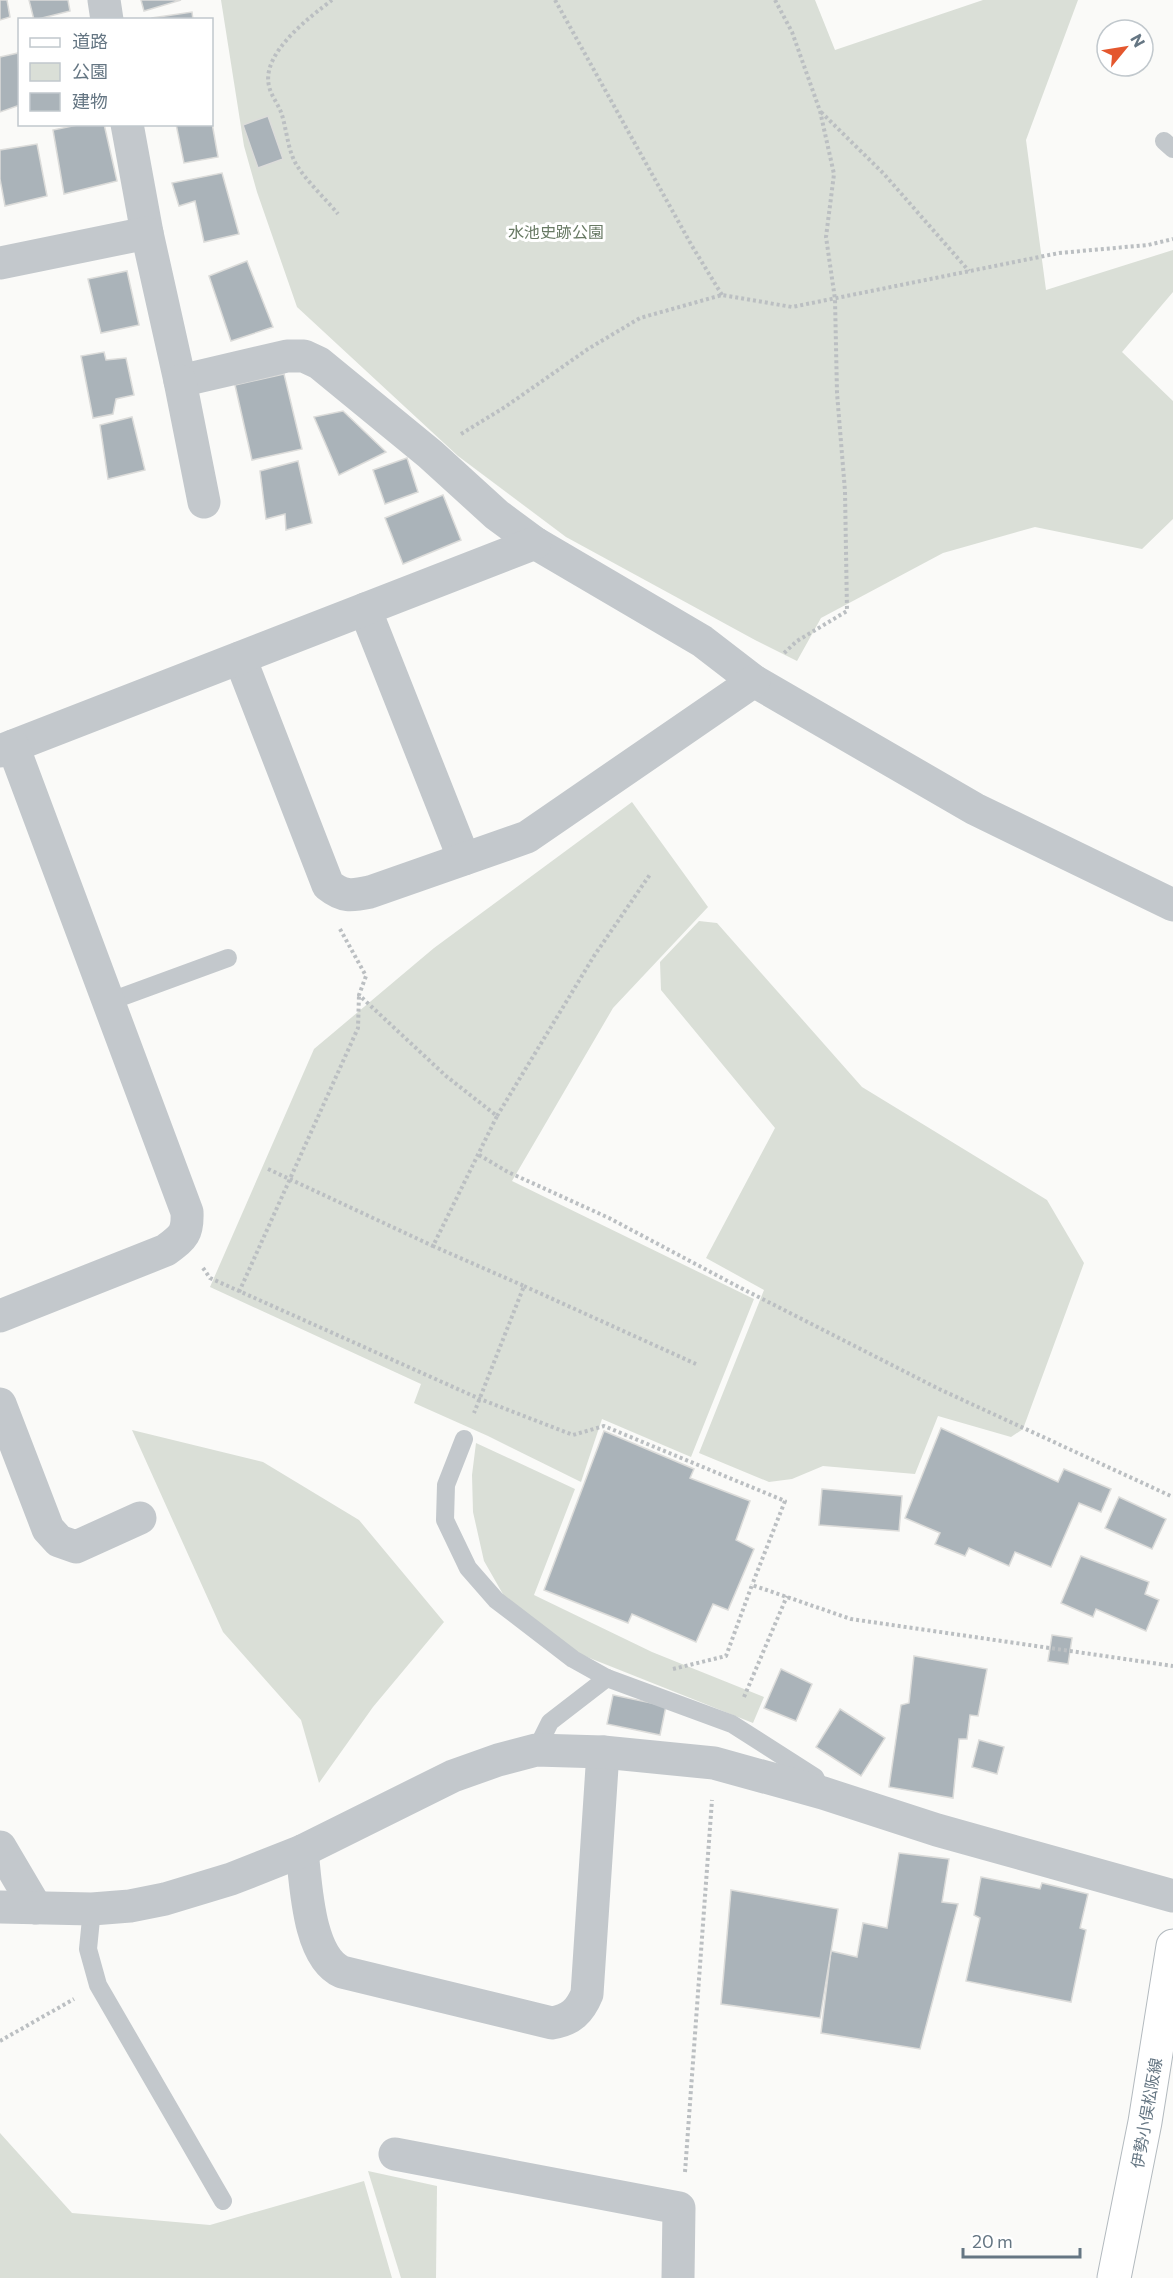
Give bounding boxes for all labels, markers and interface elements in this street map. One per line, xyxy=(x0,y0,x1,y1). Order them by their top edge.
legend xyxy=(18,18,213,126)
north arrow xyxy=(1095,18,1155,78)
text: 道路 xyxy=(72,30,108,52)
text: N xyxy=(1127,30,1150,50)
text: 公園 xyxy=(72,60,108,82)
text: 建物 xyxy=(72,90,108,112)
park label: 水池史跡公園 xyxy=(508,222,604,241)
street label: 伊勢小俣松阪線 xyxy=(1127,2056,1165,2170)
scale bar xyxy=(963,2221,1080,2259)
text: 20 m xyxy=(972,2230,1013,2252)

